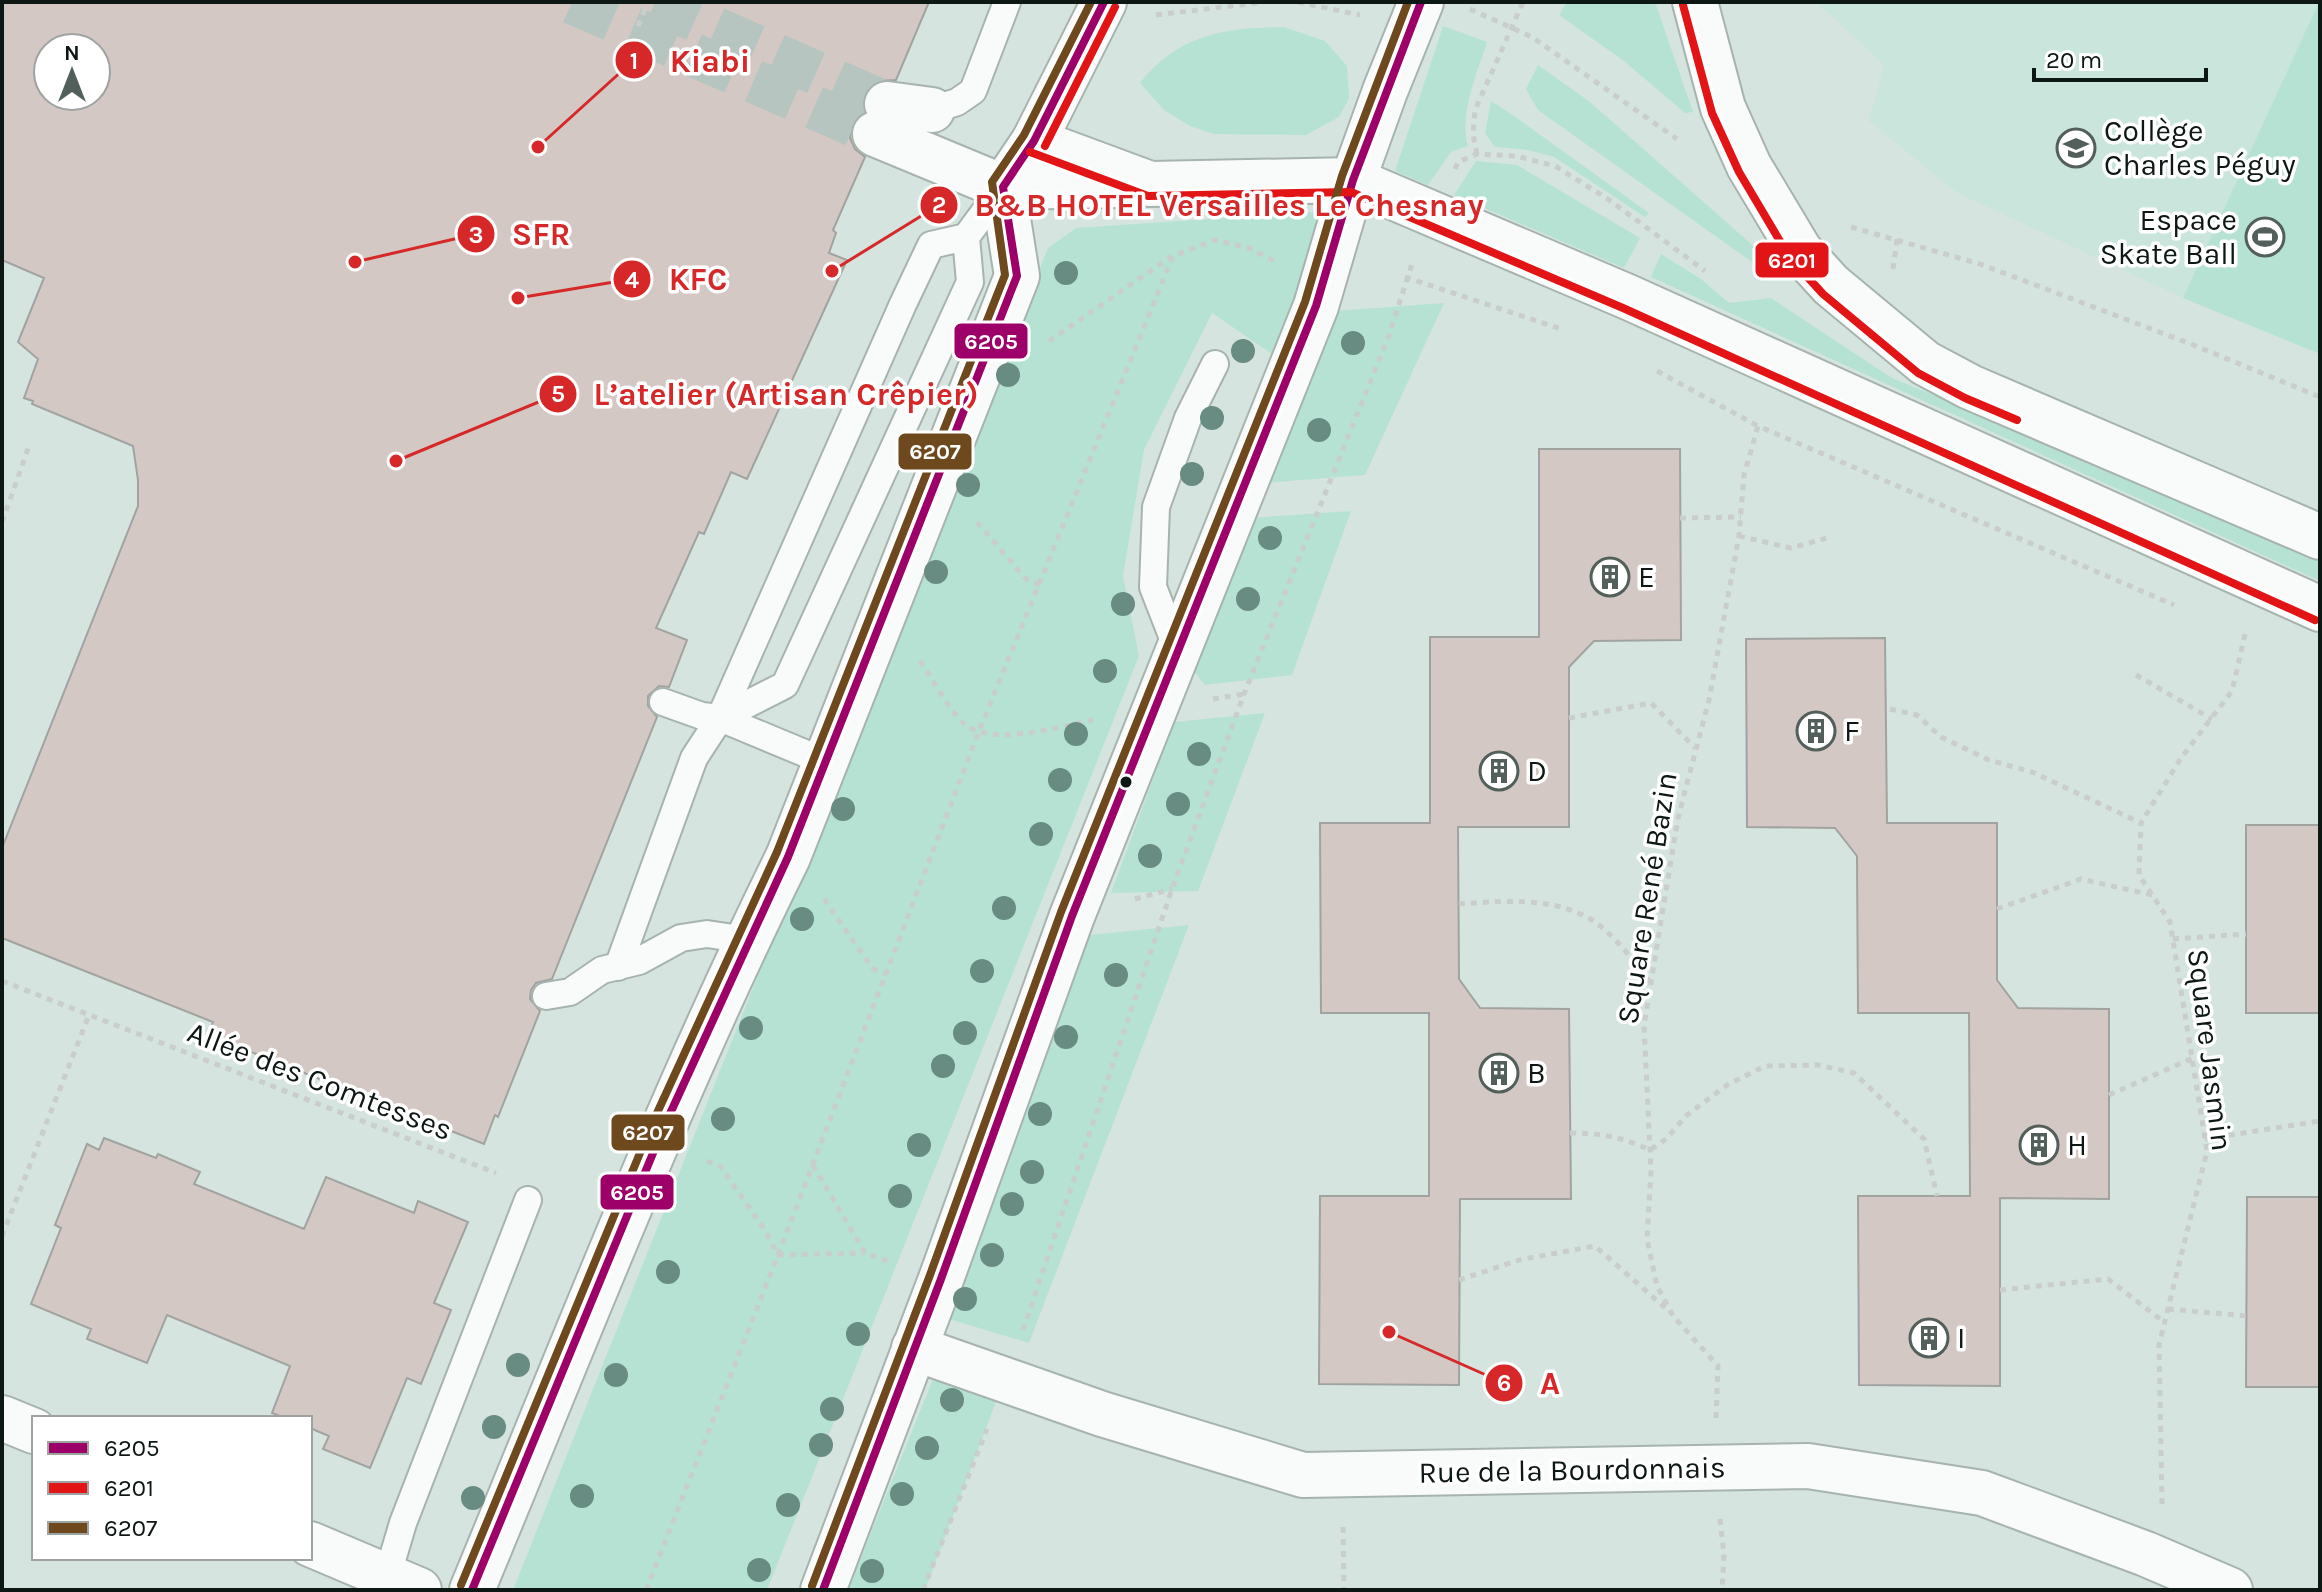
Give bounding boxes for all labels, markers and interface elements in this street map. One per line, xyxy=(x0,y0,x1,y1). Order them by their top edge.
north arrow xyxy=(32,32,112,112)
callout: Kiabi xyxy=(614,32,766,88)
scale bar xyxy=(2034,32,2206,82)
text: N xyxy=(64,40,80,66)
text: Kiabi xyxy=(670,43,750,80)
text: 20 m xyxy=(2046,46,2102,74)
text: 1 xyxy=(630,47,638,75)
place label: Collège Charles Péguy xyxy=(2104,113,2296,183)
school or university icon: Collège Charles Péguy xyxy=(2055,127,2097,169)
callout: B&B HOTEL Versailles Le Chesnay xyxy=(919,177,1500,233)
text: B&B HOTEL Versailles Le Chesnay xyxy=(974,187,1484,224)
text: 2 xyxy=(932,191,946,219)
place label: Espace Skate Ball xyxy=(2100,202,2237,272)
callout: SFR xyxy=(456,206,587,262)
text: SFR xyxy=(512,216,570,253)
sports icon: Espace Skate Ball xyxy=(2244,216,2286,258)
text: 3 xyxy=(469,221,483,249)
line badge: 6201 xyxy=(1754,241,1830,279)
text: 6201 xyxy=(1768,248,1816,274)
callout: KFC xyxy=(612,251,743,307)
text: KFC xyxy=(669,261,727,298)
text: 4 xyxy=(625,266,639,294)
line badge: 6205 xyxy=(953,322,1029,360)
text: 6205 xyxy=(964,329,1018,355)
callout: L’atelier (Artisan Crêpier) xyxy=(538,366,995,422)
text: L’atelier (Artisan Crêpier) xyxy=(594,376,978,413)
text: 5 xyxy=(551,380,565,408)
line badge: 6207 xyxy=(897,432,973,471)
text: 6207 xyxy=(909,439,961,465)
building icon: E xyxy=(1589,556,1631,598)
place label: E xyxy=(1638,559,1655,595)
building icon: F xyxy=(1795,710,1837,752)
place label: F xyxy=(1844,713,1860,749)
building icon: D xyxy=(1478,750,1520,792)
place label: D xyxy=(1527,753,1547,789)
street label: Square René Bazin xyxy=(1609,769,1685,1027)
unlabelled marker xyxy=(1118,774,1134,790)
street label: Square Jasmin xyxy=(2180,947,2240,1153)
street label: Allée des Comtesses xyxy=(183,1014,457,1148)
building icon: B xyxy=(1478,1052,1520,1094)
place label: B xyxy=(1527,1055,1546,1091)
line badge: 6207 xyxy=(610,1113,686,1152)
text: 6207 xyxy=(622,1120,674,1146)
building icon: H xyxy=(2018,1124,2060,1166)
place label: H xyxy=(2067,1127,2087,1163)
line badge: 6205 xyxy=(599,1173,675,1211)
text: 6205 xyxy=(610,1180,664,1206)
building icon: I xyxy=(1908,1317,1950,1359)
place label: I xyxy=(1957,1320,1965,1356)
callout: A xyxy=(1484,1355,1576,1411)
text: A xyxy=(1540,1365,1560,1402)
text: 6 xyxy=(1497,1369,1511,1397)
legend xyxy=(32,1416,312,1560)
text: 6205 xyxy=(104,1434,159,1462)
street label: Rue de la Bourdonnais xyxy=(1418,1449,1726,1491)
text: 6201 xyxy=(104,1474,154,1502)
text: 6207 xyxy=(104,1514,157,1542)

